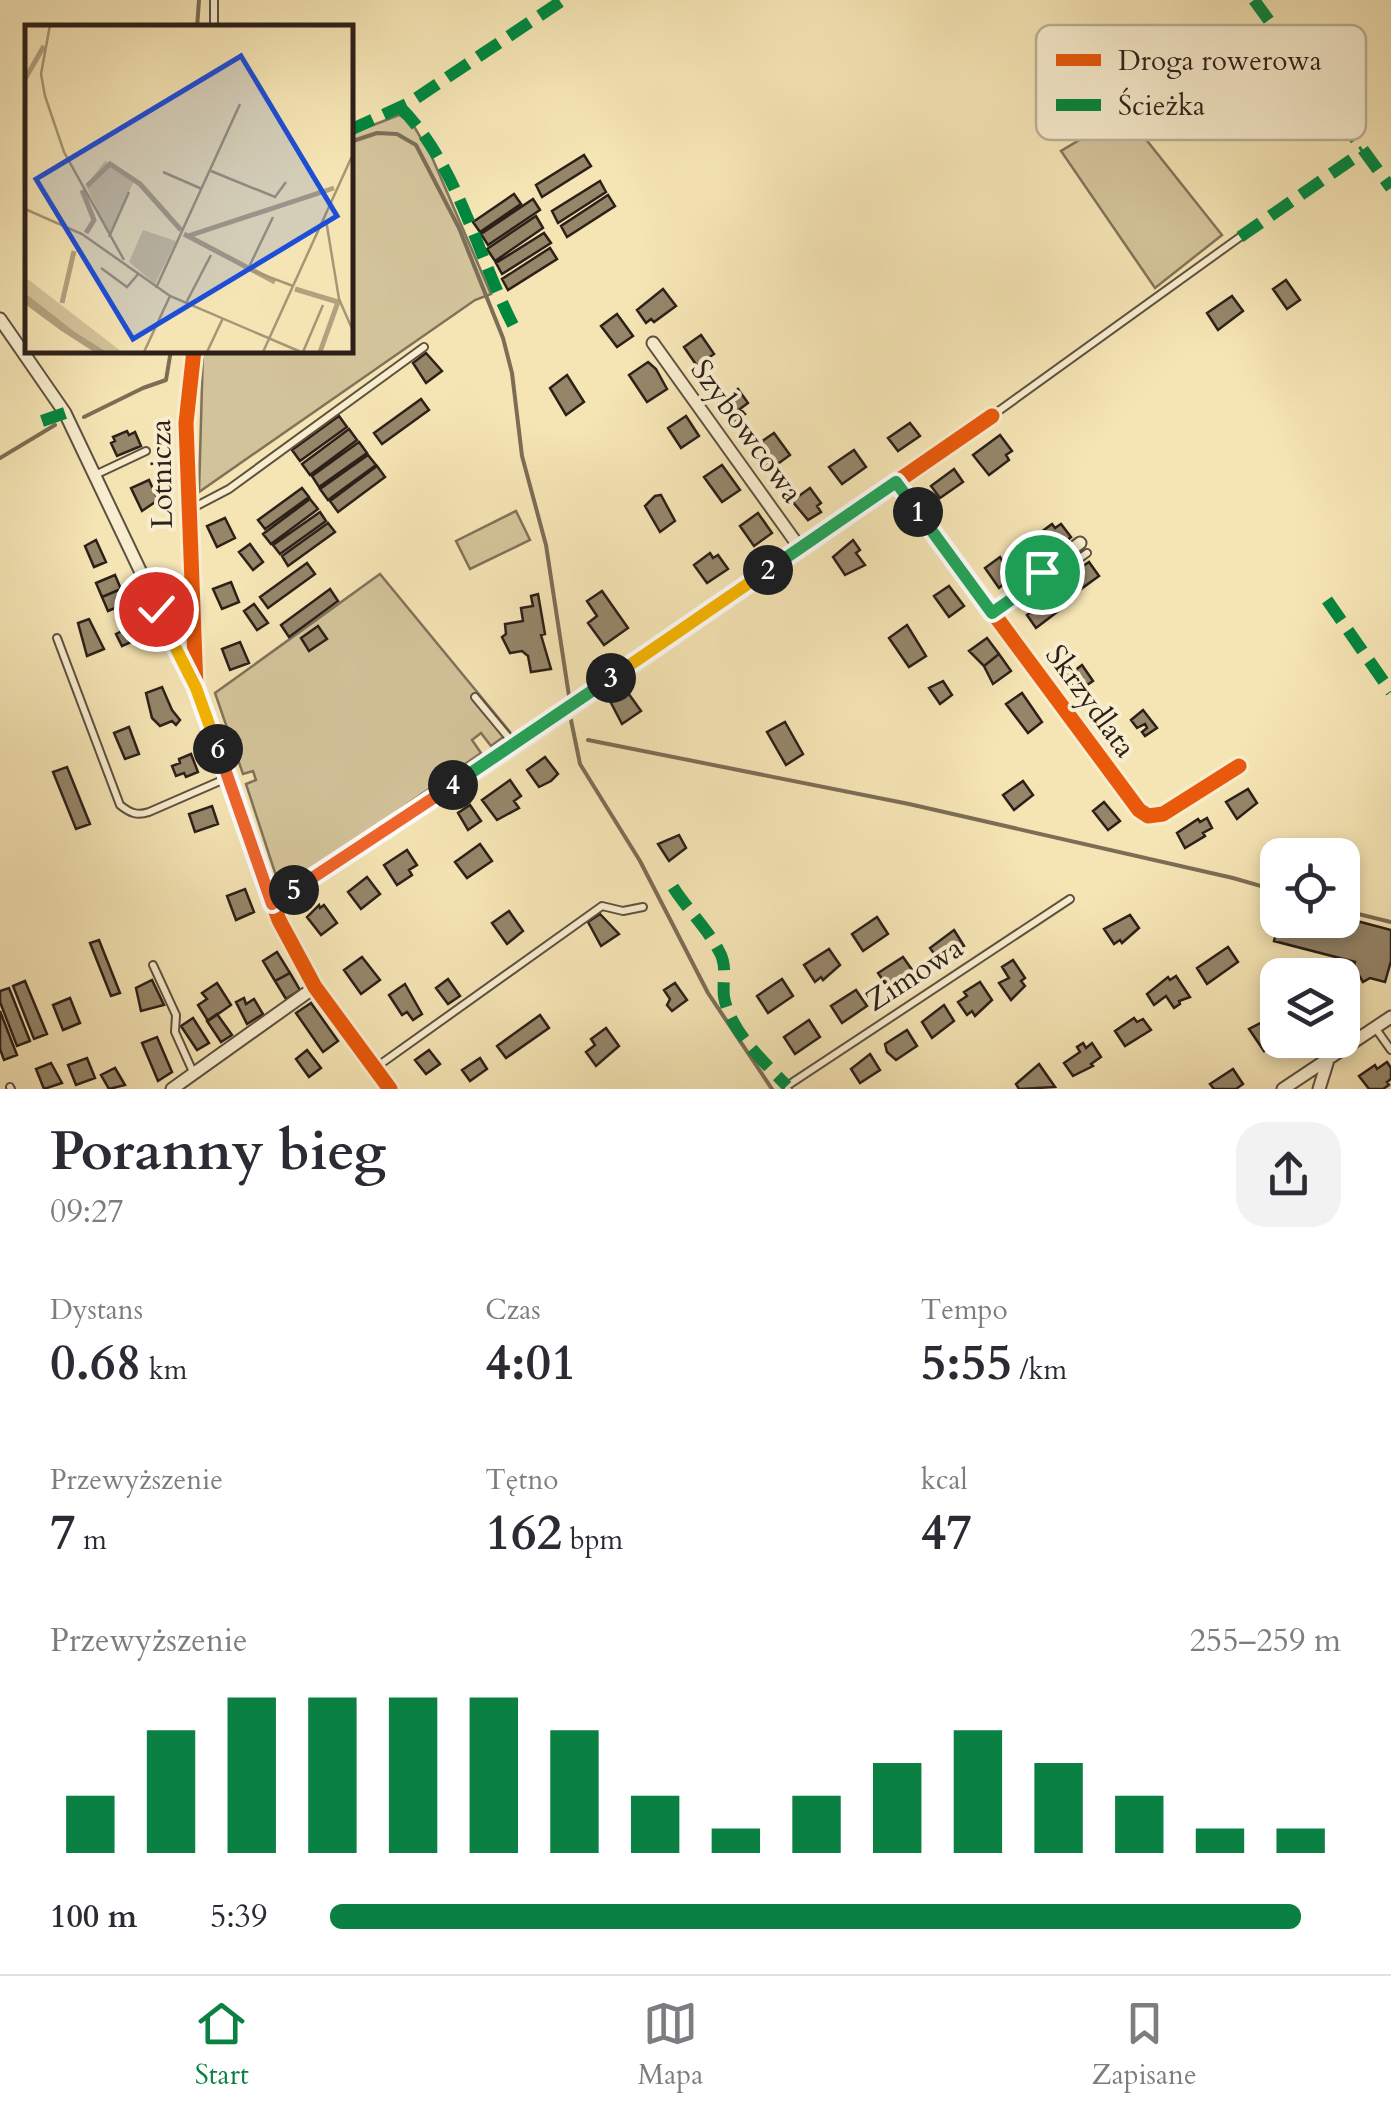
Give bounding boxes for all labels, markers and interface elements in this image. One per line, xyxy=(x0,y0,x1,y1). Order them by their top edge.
inset map xyxy=(25,25,352,352)
legend xyxy=(1036,25,1366,140)
text: Droga rowerowa xyxy=(1118,42,1322,80)
text: Ścieżka xyxy=(1118,87,1205,125)
street label: Szybowcowa xyxy=(681,351,812,511)
street label: Lotnicza xyxy=(140,419,183,529)
pin: 1 xyxy=(893,487,943,537)
text: 1 xyxy=(911,493,925,531)
pin xyxy=(1000,530,1085,615)
pin: 2 xyxy=(743,545,793,595)
icon: arrive xyxy=(1015,545,1070,600)
text: 2 xyxy=(761,551,775,589)
pin xyxy=(114,567,199,652)
icon: check xyxy=(129,582,184,637)
street label: Skrzydlata xyxy=(1036,637,1145,766)
pin: 3 xyxy=(586,653,636,703)
text: 3 xyxy=(604,659,618,697)
pin: 6 xyxy=(193,724,243,774)
text: 6 xyxy=(211,730,225,768)
pin: 4 xyxy=(428,760,478,810)
text: 4 xyxy=(446,766,460,804)
map controls xyxy=(1260,838,1360,1058)
button: locate xyxy=(1260,838,1360,938)
pin: 5 xyxy=(269,865,319,915)
text: 5 xyxy=(287,871,301,909)
street label: Zimowa xyxy=(858,928,971,1021)
button: layers xyxy=(1260,958,1360,1058)
text: Poranny bieg xyxy=(50,1115,386,1189)
button: share xyxy=(1236,1122,1341,1227)
text: 09:27 xyxy=(50,1190,124,1234)
text: Dystans xyxy=(50,1291,143,1329)
text: Czas xyxy=(485,1291,541,1329)
text: Tempo xyxy=(921,1291,1008,1329)
text: 0.68 xyxy=(50,1329,141,1397)
text: 4:01 xyxy=(485,1329,577,1397)
text: 5:55 xyxy=(921,1329,1012,1397)
text: km xyxy=(141,1351,188,1389)
text: /km xyxy=(1012,1351,1067,1389)
text: Przewyższenie xyxy=(50,1461,223,1499)
text: Tętno xyxy=(485,1461,558,1499)
text: kcal xyxy=(921,1461,968,1499)
text: 7 xyxy=(50,1499,76,1567)
text: 162 xyxy=(485,1499,562,1567)
text: 47 xyxy=(921,1499,972,1567)
text: m xyxy=(76,1521,107,1559)
text: bpm xyxy=(562,1521,623,1559)
text: Przewyższenie xyxy=(50,1619,248,1663)
text: 255–259 m xyxy=(1189,1619,1341,1663)
text: 100 m xyxy=(50,1895,137,1939)
text: 5:39 xyxy=(210,1895,267,1939)
tab: Start xyxy=(194,1996,249,2094)
tab: Mapa xyxy=(638,1996,703,2094)
tab: Zapisane xyxy=(1092,1996,1197,2094)

